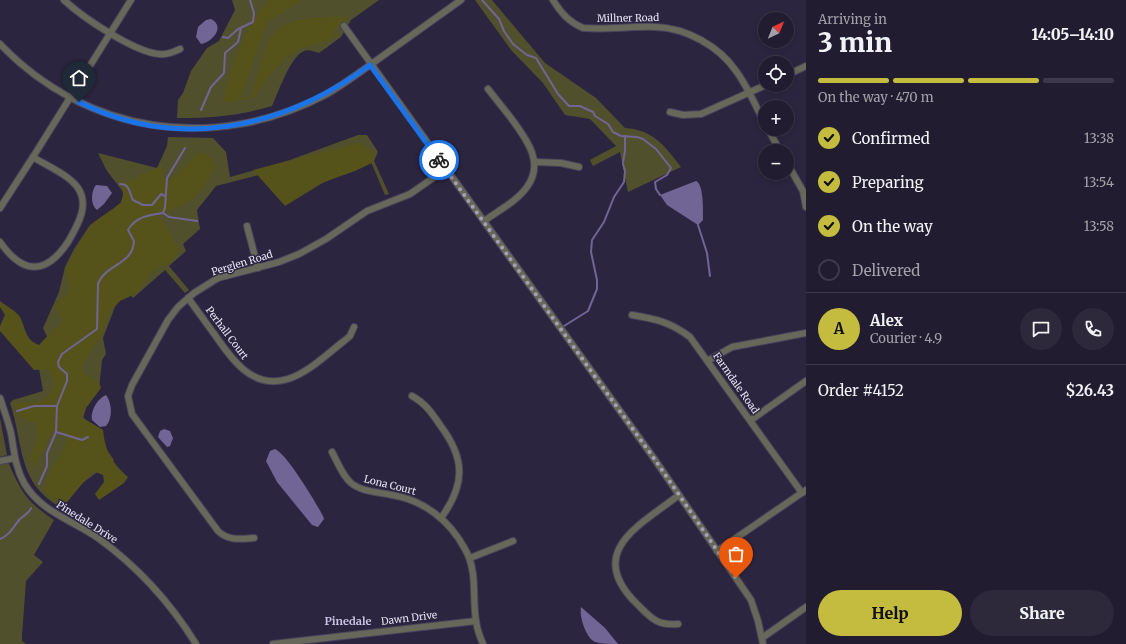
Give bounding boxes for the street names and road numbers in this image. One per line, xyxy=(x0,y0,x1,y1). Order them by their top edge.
street label: Millner Road xyxy=(597,11,659,25)
street label: Perglen Road xyxy=(210,248,274,278)
street label: Perhall Court xyxy=(203,304,251,362)
street label: Farmdale Road xyxy=(710,350,762,416)
street label: Lona Court xyxy=(363,472,418,498)
street label: Pinedale Drive xyxy=(54,498,120,546)
street label: Dawn Drive xyxy=(380,608,438,628)

